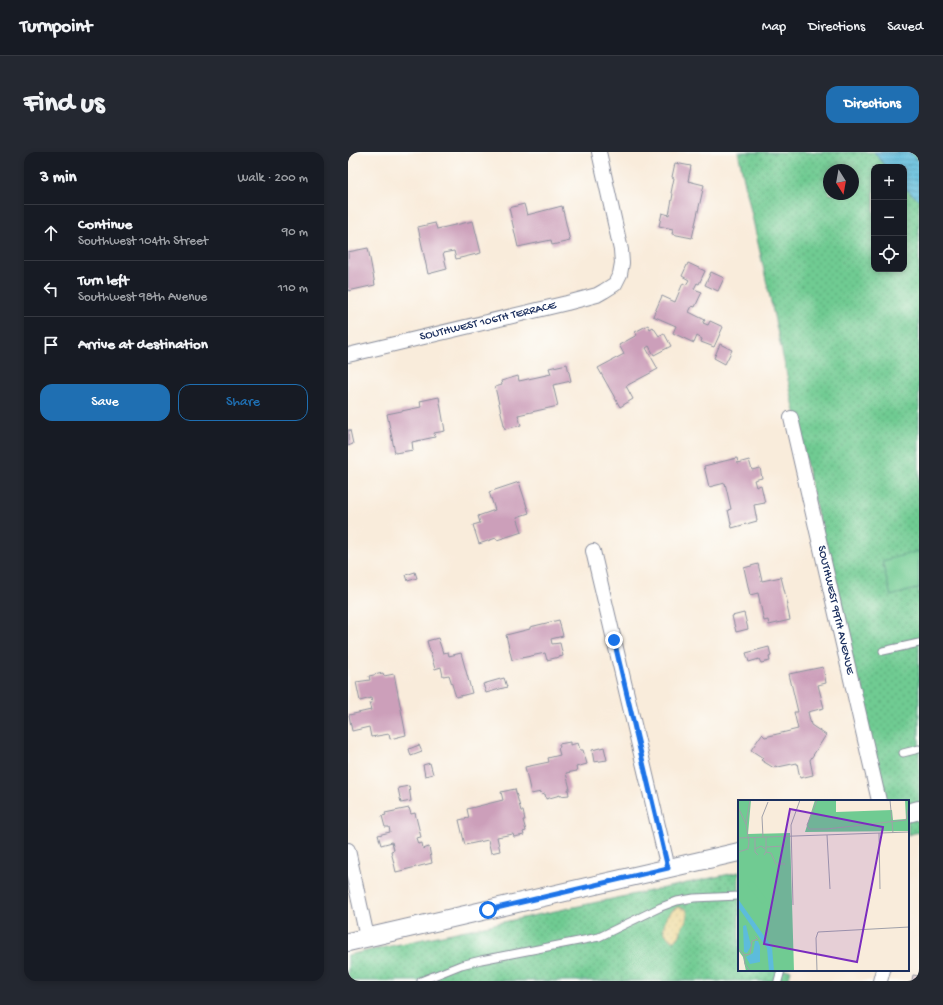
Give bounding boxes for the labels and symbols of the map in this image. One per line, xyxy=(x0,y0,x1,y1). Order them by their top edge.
north arrow xyxy=(823,164,859,200)
street label: SOUTHWEST 106TH TERRACE xyxy=(418,299,558,345)
street label: SOUTHWEST 99TH AVENUE xyxy=(814,544,857,676)
route end xyxy=(605,631,623,649)
inset map xyxy=(738,800,909,971)
route start xyxy=(479,901,497,919)

